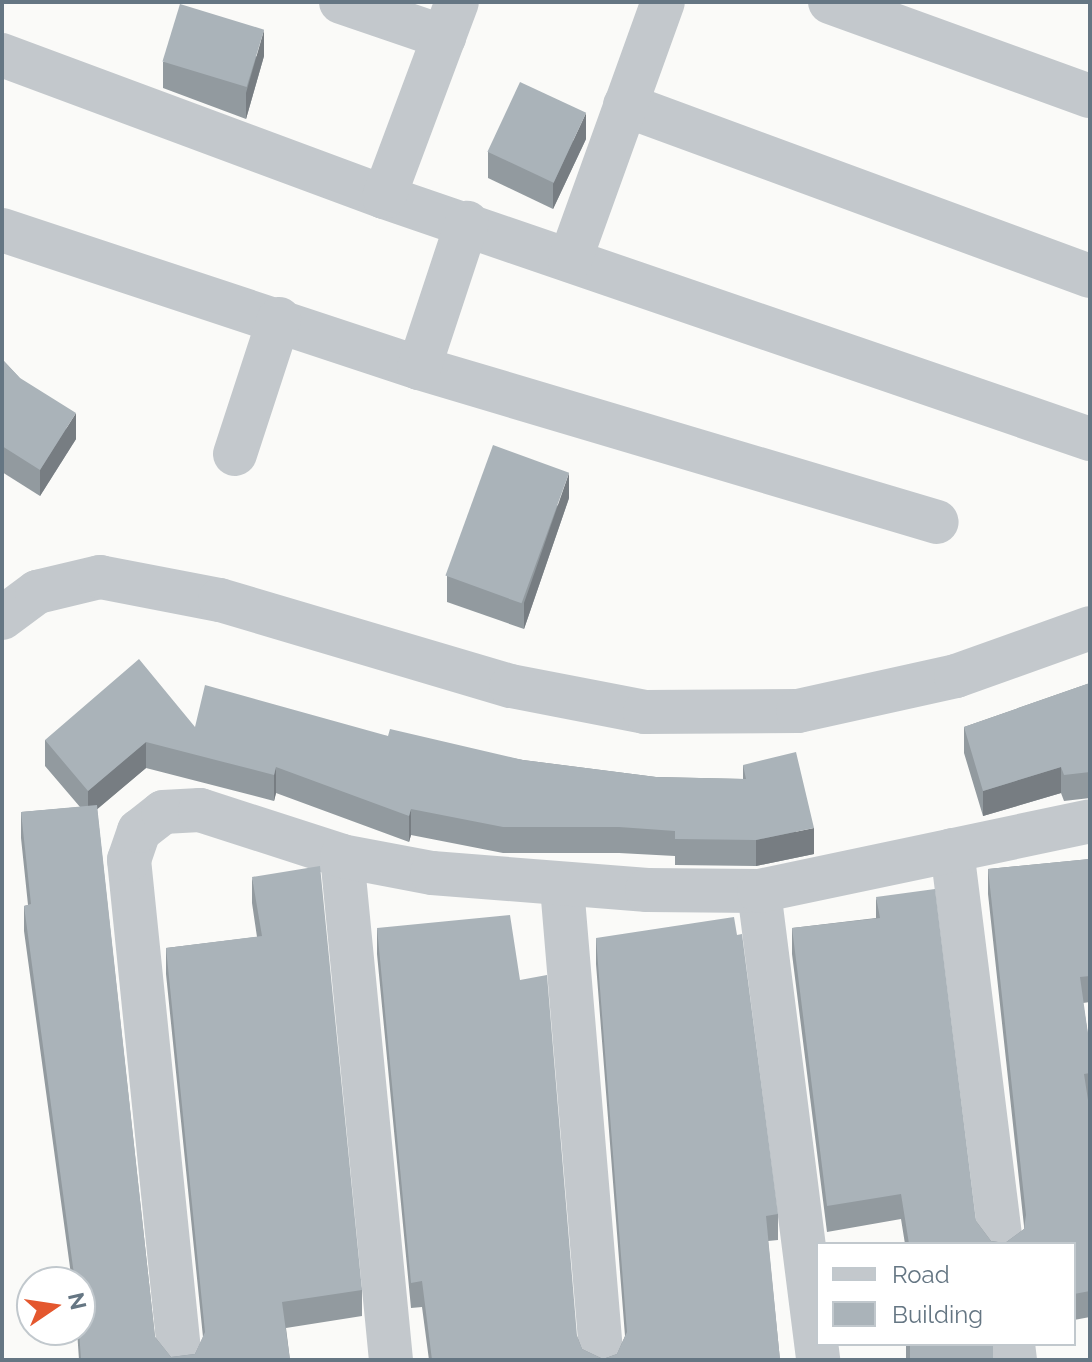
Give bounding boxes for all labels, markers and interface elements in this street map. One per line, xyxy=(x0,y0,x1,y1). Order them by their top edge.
legend xyxy=(816,1242,1076,1346)
text: Road xyxy=(892,1260,950,1289)
north arrow xyxy=(16,1266,96,1346)
text: N xyxy=(63,1290,92,1312)
text: Building xyxy=(892,1300,983,1329)

